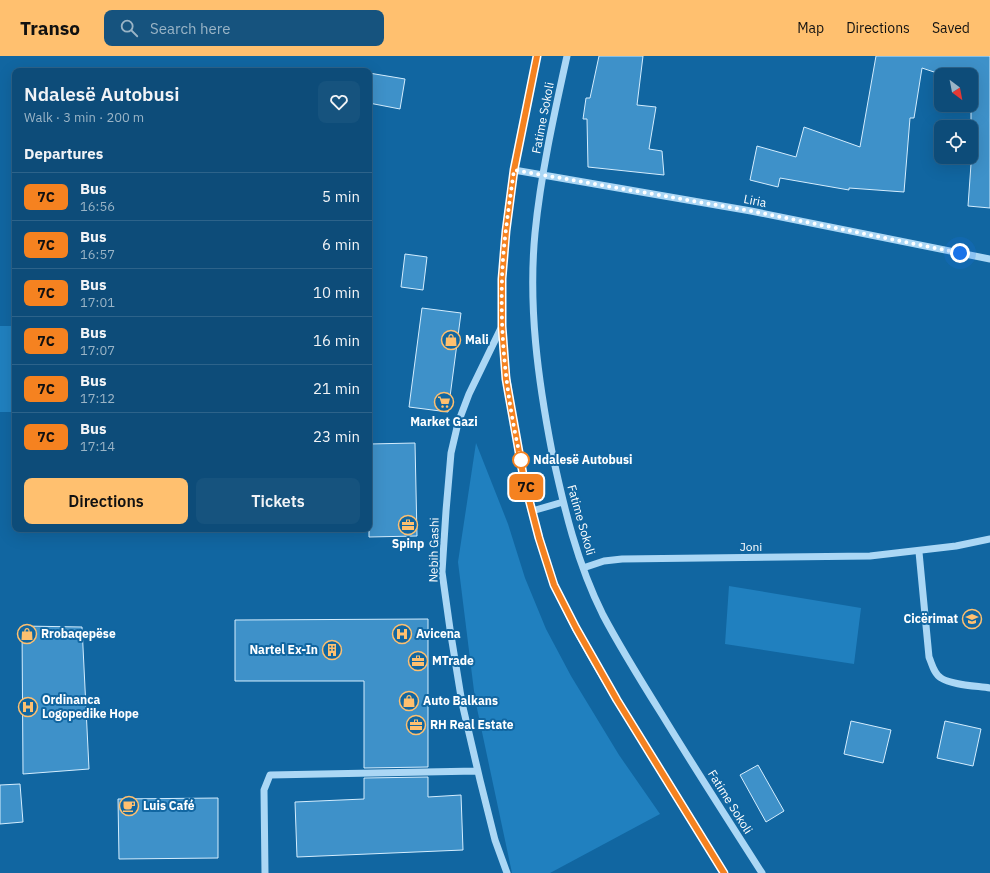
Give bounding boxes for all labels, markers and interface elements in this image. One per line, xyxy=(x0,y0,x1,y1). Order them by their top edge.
search box xyxy=(104,10,384,46)
text: Transo xyxy=(20,16,80,40)
icon: search xyxy=(118,17,140,39)
text: Search here xyxy=(150,19,231,38)
text: Map xyxy=(797,19,824,37)
text: Directions xyxy=(846,19,910,37)
text: Saved xyxy=(932,19,970,37)
north arrow xyxy=(934,68,978,112)
map controls xyxy=(934,68,978,164)
button: heart xyxy=(318,81,360,123)
street label: Fatime Sokoli xyxy=(528,81,557,155)
text: Ndalesë Autobusi xyxy=(24,82,179,106)
text: Walk · 3 min · 200 m xyxy=(24,109,144,126)
button: locate xyxy=(934,120,978,164)
text: Departures xyxy=(24,144,103,163)
text: Bus xyxy=(80,179,107,198)
text: 5 min xyxy=(322,187,360,206)
text: 7C xyxy=(37,188,55,206)
street label: Liria xyxy=(742,191,768,210)
text: 16:56 xyxy=(80,198,115,215)
text: Bus xyxy=(80,227,107,246)
text: 6 min xyxy=(322,235,360,254)
text: 7C xyxy=(37,236,55,254)
your location xyxy=(950,243,970,263)
text: 16:57 xyxy=(80,246,115,263)
text: Bus xyxy=(80,275,107,294)
text: 10 min xyxy=(313,283,360,302)
text: 7C xyxy=(37,284,55,302)
text: 17:01 xyxy=(80,294,115,311)
text: Bus xyxy=(80,323,107,342)
shop icon: Mali xyxy=(440,329,462,351)
text: 16 min xyxy=(313,331,360,350)
text: 7C xyxy=(37,332,55,350)
place label: Mali xyxy=(465,332,489,347)
text: 17:07 xyxy=(80,342,115,359)
text: Bus xyxy=(80,371,107,390)
text: 21 min xyxy=(313,379,360,398)
text: 7C xyxy=(37,380,55,398)
text: 17:12 xyxy=(80,390,115,407)
supermarket icon: Market Gazi xyxy=(433,391,455,413)
place label: Market Gazi xyxy=(410,414,478,429)
text: Bus xyxy=(80,419,107,438)
text: 23 min xyxy=(313,427,360,446)
text: 7C xyxy=(37,428,55,446)
text: 17:14 xyxy=(80,438,115,455)
marker: Ndalesë Autobusi xyxy=(512,451,530,469)
place label: Ndalesë Autobusi xyxy=(533,452,632,467)
line badge: 7C xyxy=(508,474,544,500)
button: Directions xyxy=(24,478,188,524)
button: Tickets xyxy=(196,478,360,524)
text: 7C xyxy=(517,478,535,496)
street label: Fatime Sokoli xyxy=(564,483,599,557)
office icon: Spinp xyxy=(397,514,419,536)
street label: Nebih Gashi xyxy=(425,517,442,583)
place label: Spinp xyxy=(392,536,424,551)
street label: Joni xyxy=(740,539,762,554)
school or university icon: Cicërimat xyxy=(961,608,983,630)
place label: Cicërimat xyxy=(904,611,958,626)
shop icon: Rrobaqepëse xyxy=(16,623,38,645)
hospital icon: Avicena xyxy=(391,623,413,645)
place label: Rrobaqepëse xyxy=(41,626,116,641)
place label: Avicena xyxy=(416,626,461,641)
building icon: Nartel Ex-In xyxy=(321,639,343,661)
place label: Nartel Ex-In xyxy=(249,642,318,657)
office icon: MTrade xyxy=(407,650,429,672)
place label: MTrade xyxy=(432,653,474,668)
shop icon: Auto Balkans xyxy=(398,690,420,712)
place label: Ordinanca Logopedike Hope xyxy=(42,692,139,721)
place label: Auto Balkans xyxy=(423,693,498,708)
hospital icon: Ordinanca Logopedike Hope xyxy=(17,696,39,718)
office icon: RH Real Estate xyxy=(405,714,427,736)
place label: RH Real Estate xyxy=(430,717,514,732)
street label: Fatime Sokoli xyxy=(705,767,756,836)
cafe icon: Luis Café xyxy=(118,795,140,817)
place label: Luis Café xyxy=(143,798,195,813)

